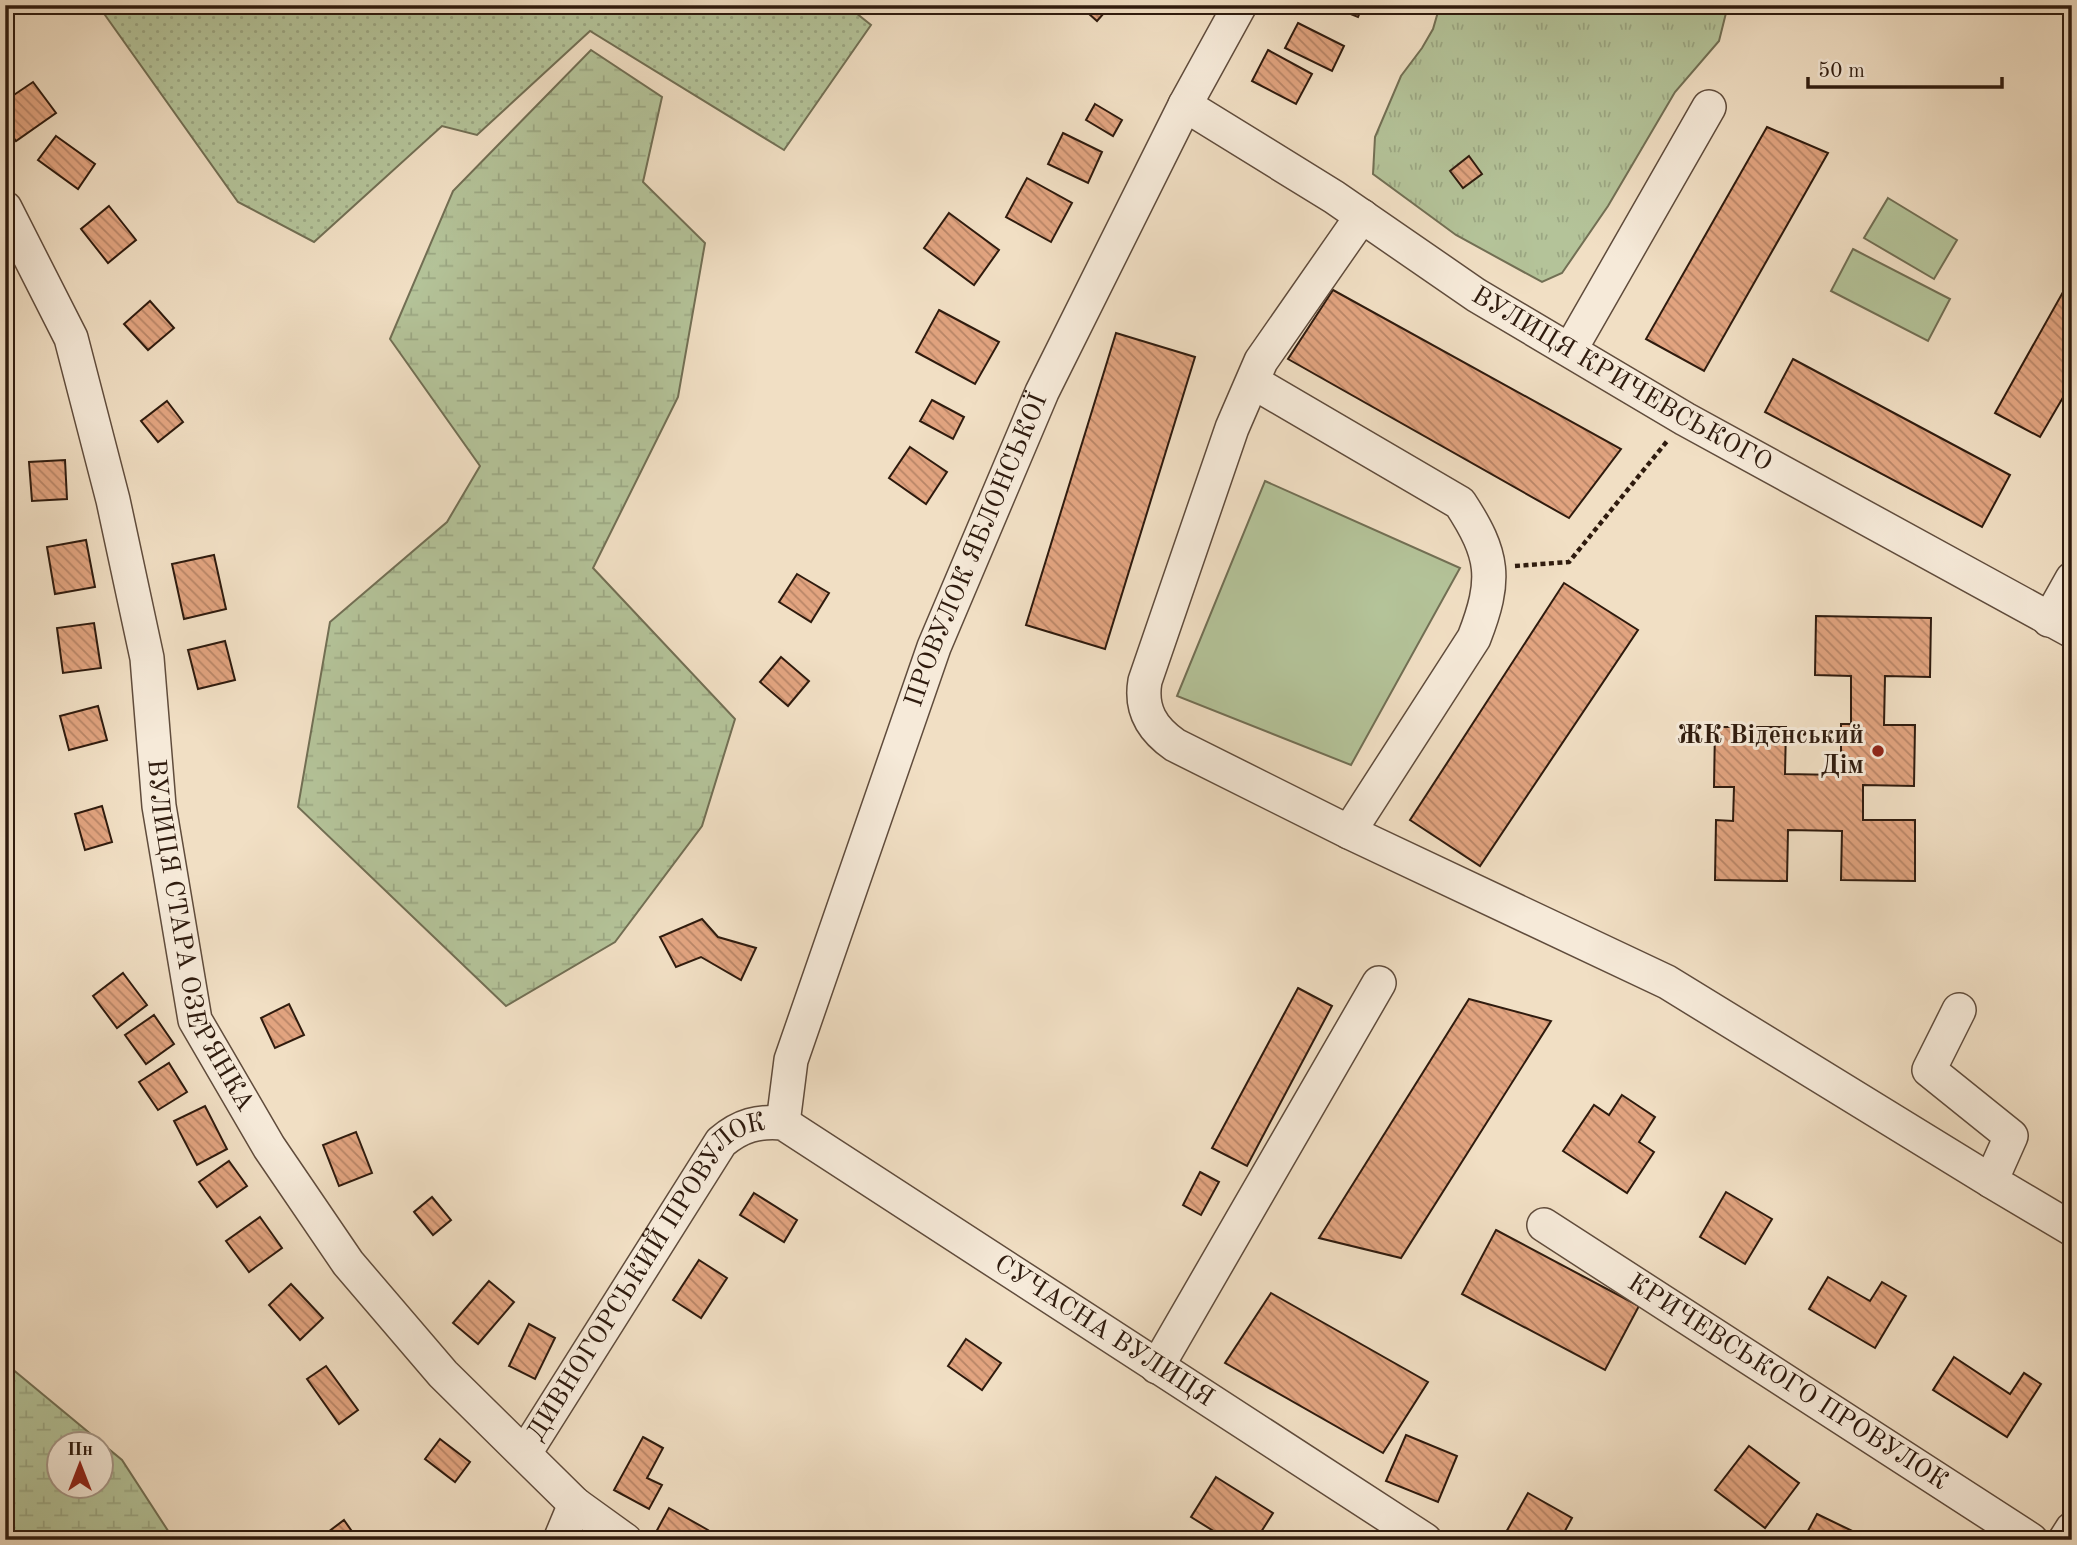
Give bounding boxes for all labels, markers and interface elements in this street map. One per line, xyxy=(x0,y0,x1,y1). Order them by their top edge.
scale bar xyxy=(1808,46,2002,90)
text: 50 m xyxy=(1818,61,1865,82)
street label: ВУЛИЦЯ КРИЧЕВСЬКОГО xyxy=(1467,282,1776,477)
street label: ПРОВУЛОК ЯБЛОНСЬКОЇ xyxy=(901,389,1053,710)
place label: ЖК Віденський Дім xyxy=(1677,723,1864,779)
marker: ЖК Віденський Дім xyxy=(1870,743,1886,759)
street label: ВУЛИЦЯ СТАРА ОЗЕРЯНКА xyxy=(142,758,258,1116)
street label: ДИВНОГОРСЬКИЙ ПРОВУЛОК xyxy=(523,1109,768,1445)
street label: СУЧАСНА ВУЛИЦЯ xyxy=(989,1251,1218,1412)
street label: КРИЧЕВСЬКОГО ПРОВУЛОК xyxy=(1623,1270,1952,1495)
north arrow xyxy=(46,1430,116,1500)
text: Пн xyxy=(67,1441,93,1460)

